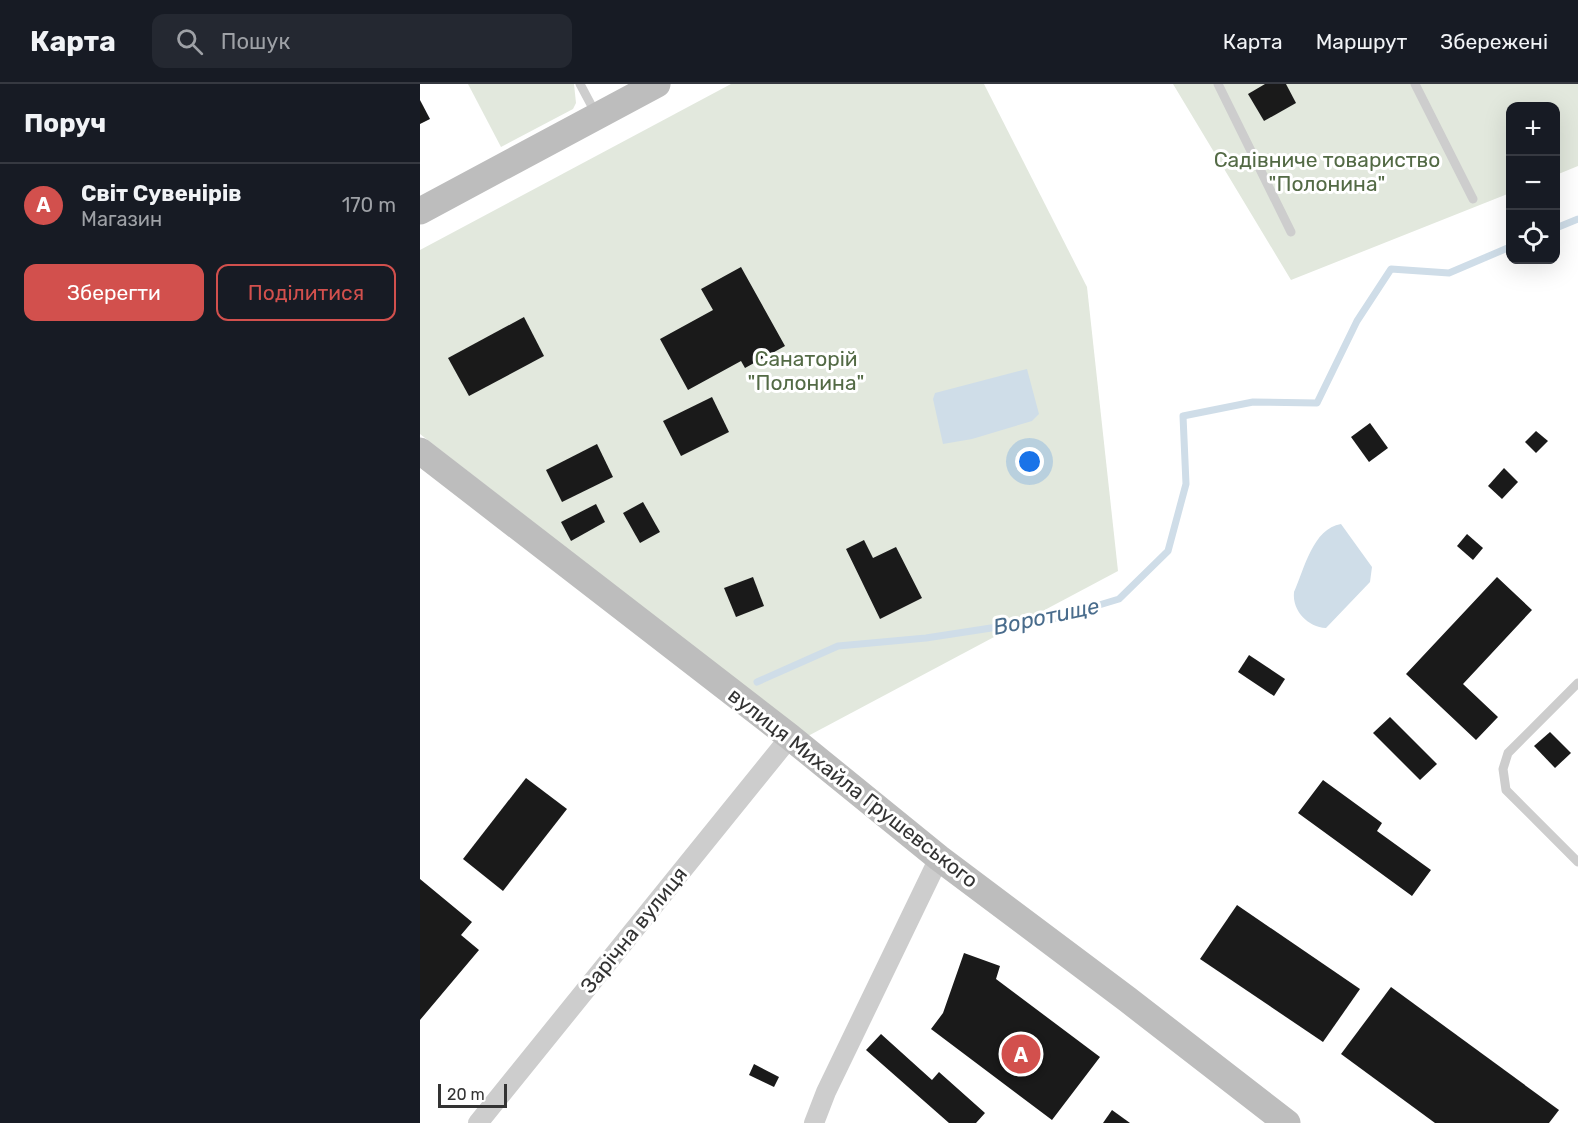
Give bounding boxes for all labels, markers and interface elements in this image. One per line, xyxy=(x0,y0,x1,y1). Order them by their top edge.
search box xyxy=(152,14,572,68)
text: Карта xyxy=(30,25,116,58)
icon: search xyxy=(173,25,206,58)
text: Пошук xyxy=(221,28,290,55)
text: Карта xyxy=(1223,29,1283,54)
text: Маршрут xyxy=(1316,29,1407,54)
text: Збережені xyxy=(1440,29,1548,54)
map controls xyxy=(1506,102,1560,264)
button: + xyxy=(1506,102,1560,156)
text: Поруч xyxy=(24,108,106,139)
park label: Садівниче товариство "Полонина" xyxy=(1214,147,1440,196)
button: − xyxy=(1506,156,1560,210)
text: Світ Сувенірів xyxy=(81,180,242,207)
text: A xyxy=(36,193,51,217)
text: 170 m xyxy=(342,193,396,217)
text: Магазин xyxy=(81,207,162,231)
button: locate xyxy=(1506,210,1560,264)
button: Зберегти xyxy=(24,264,204,321)
button: Поділитися xyxy=(216,264,396,321)
park label: Санаторій "Полонина" xyxy=(748,346,864,395)
your location xyxy=(1015,447,1044,476)
water label: Воротище xyxy=(991,592,1102,641)
street label: вулиця Михайла Грушевського xyxy=(724,682,983,893)
street label: Зарічна вулиця xyxy=(575,861,692,998)
pin: A xyxy=(1002,1032,1040,1076)
scale bar xyxy=(438,1081,507,1108)
text: 20 m xyxy=(447,1085,485,1104)

